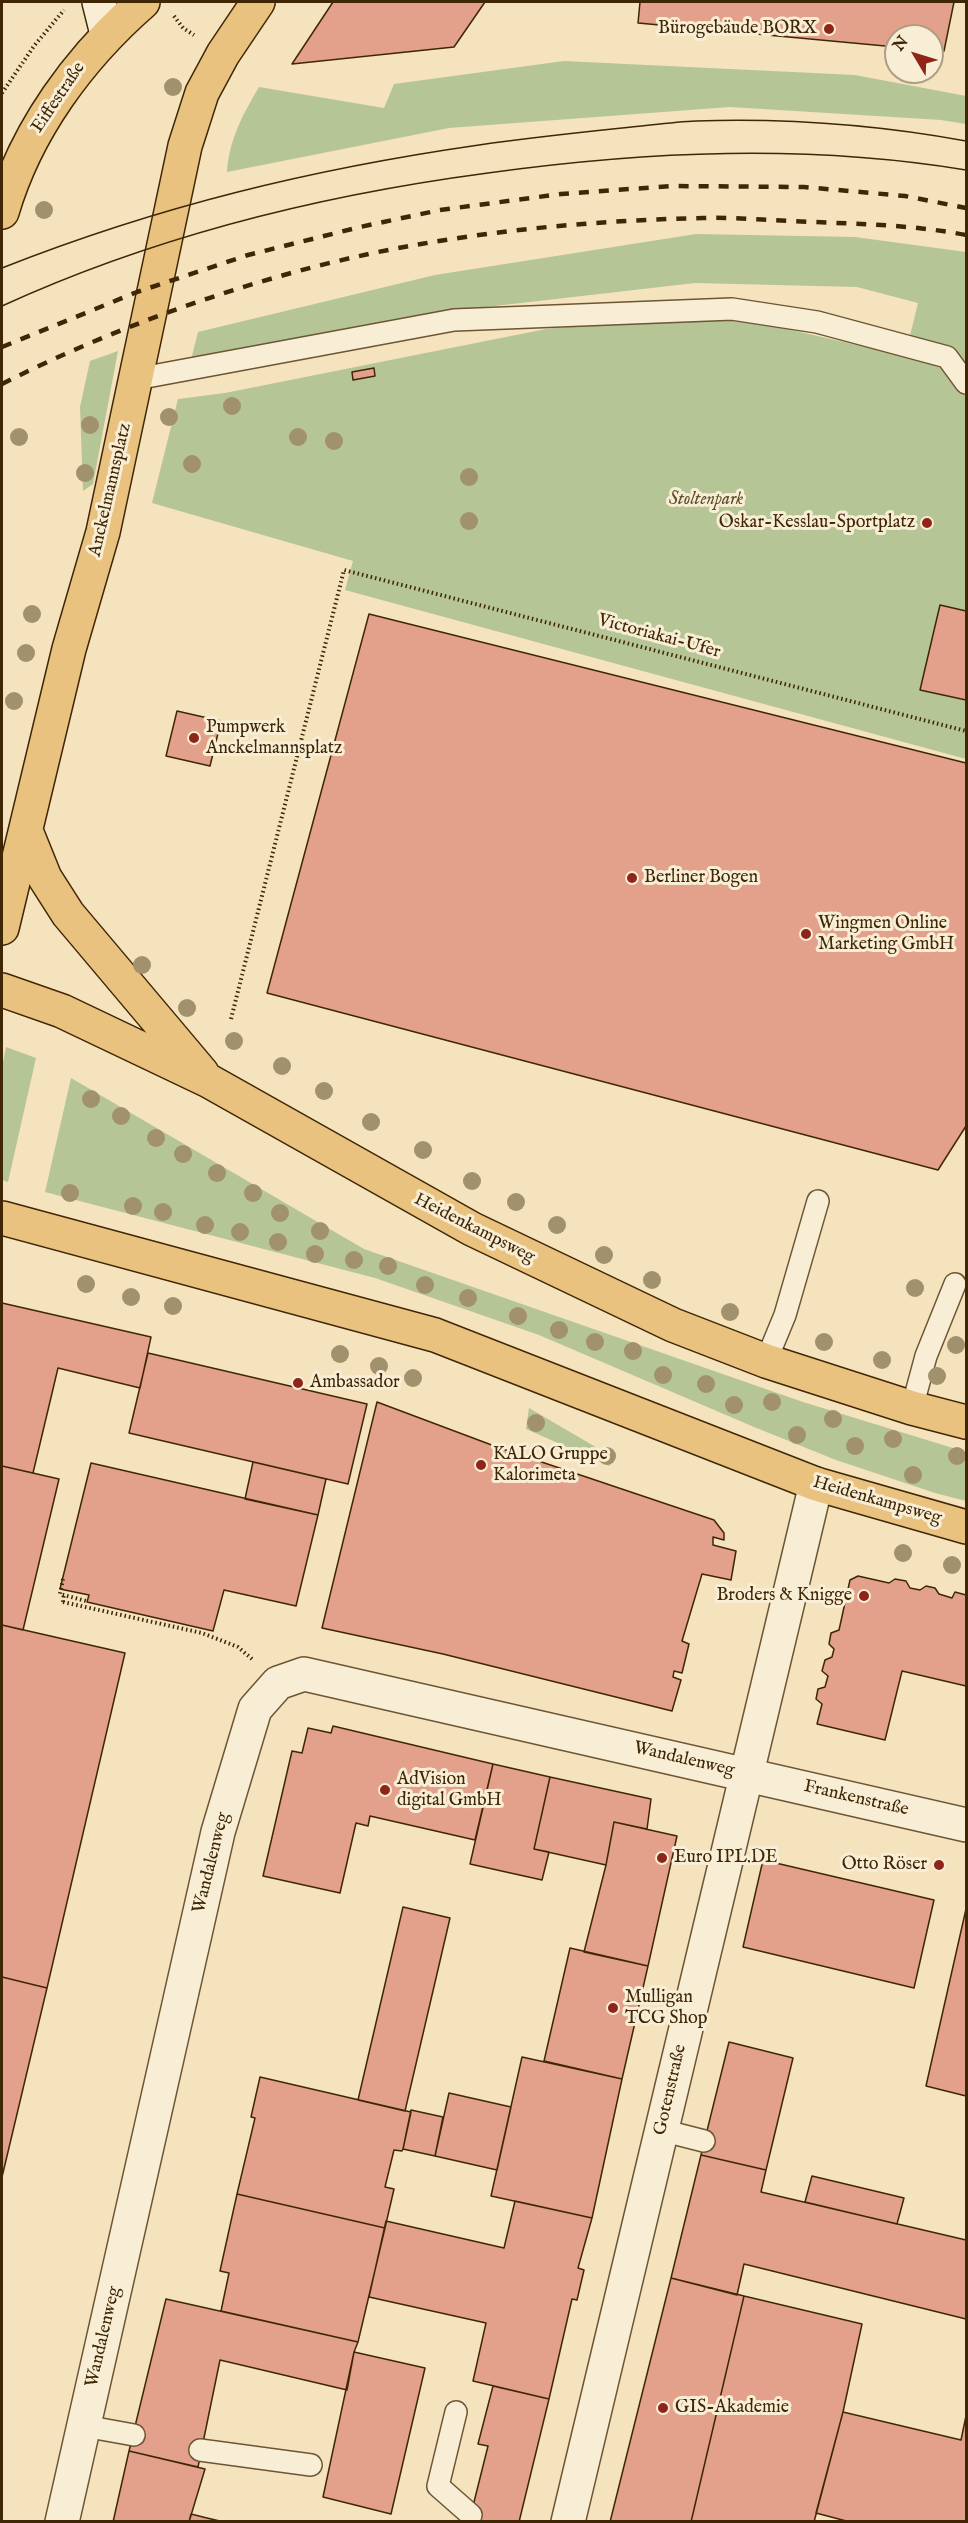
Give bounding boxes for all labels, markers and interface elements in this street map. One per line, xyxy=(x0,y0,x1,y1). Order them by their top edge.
place label: Bürogebäude BORX xyxy=(658,18,817,40)
marker: Bürogebäude BORX xyxy=(822,22,836,36)
north arrow xyxy=(884,24,944,84)
text: N xyxy=(889,33,914,56)
street label: Eiffestraße xyxy=(27,59,91,137)
street label: Anckelmannsplatz xyxy=(85,421,137,559)
park label: Stoltenpark xyxy=(669,489,743,511)
place label: Oskar-Kesslau-Sportplatz xyxy=(719,512,915,534)
marker: Oskar-Kesslau-Sportplatz xyxy=(920,516,934,530)
street label: Victoriakai-Ufer xyxy=(595,610,723,664)
place label: Pumpwerk Anckelmannsplatz xyxy=(206,717,342,760)
marker: Pumpwerk Anckelmannsplatz xyxy=(187,731,201,745)
place label: Berliner Bogen xyxy=(644,867,758,889)
marker: Berliner Bogen xyxy=(625,871,639,885)
place label: Wingmen Online Marketing GmbH xyxy=(818,913,954,956)
marker: Wingmen Online Marketing GmbH xyxy=(799,927,813,941)
street label: Heidenkampsweg xyxy=(410,1189,538,1269)
place label: Ambassador xyxy=(310,1372,400,1394)
marker: Ambassador xyxy=(291,1376,305,1390)
place label: KALO Gruppe Kalorimeta xyxy=(493,1444,608,1486)
marker: KALO Gruppe Kalorimeta xyxy=(474,1458,488,1472)
street label: Heidenkampsweg xyxy=(810,1472,944,1530)
place label: Broders & Knigge xyxy=(716,1585,852,1607)
marker: Broders & Knigge xyxy=(857,1589,871,1603)
street label: Wandalenweg xyxy=(631,1738,737,1782)
place label: AdVision digital GmbH xyxy=(397,1769,502,1812)
street label: Frankenstraße xyxy=(801,1776,911,1822)
marker: AdVision digital GmbH xyxy=(378,1783,392,1797)
street label: Wandalenweg xyxy=(189,1810,235,1916)
place label: Euro IPL.DE xyxy=(674,1847,778,1869)
marker: Euro IPL.DE xyxy=(655,1851,669,1865)
place label: Otto Röser xyxy=(842,1854,927,1876)
marker: Otto Röser xyxy=(932,1858,946,1872)
place label: Mulligan TCG Shop xyxy=(625,1987,707,2030)
marker: Mulligan TCG Shop xyxy=(606,2001,620,2015)
street label: Gotenstraße xyxy=(650,2043,692,2137)
street label: Wandalenweg xyxy=(82,2284,126,2390)
place label: GIS-Akademie xyxy=(675,2397,789,2419)
marker: GIS-Akademie xyxy=(656,2401,670,2415)

